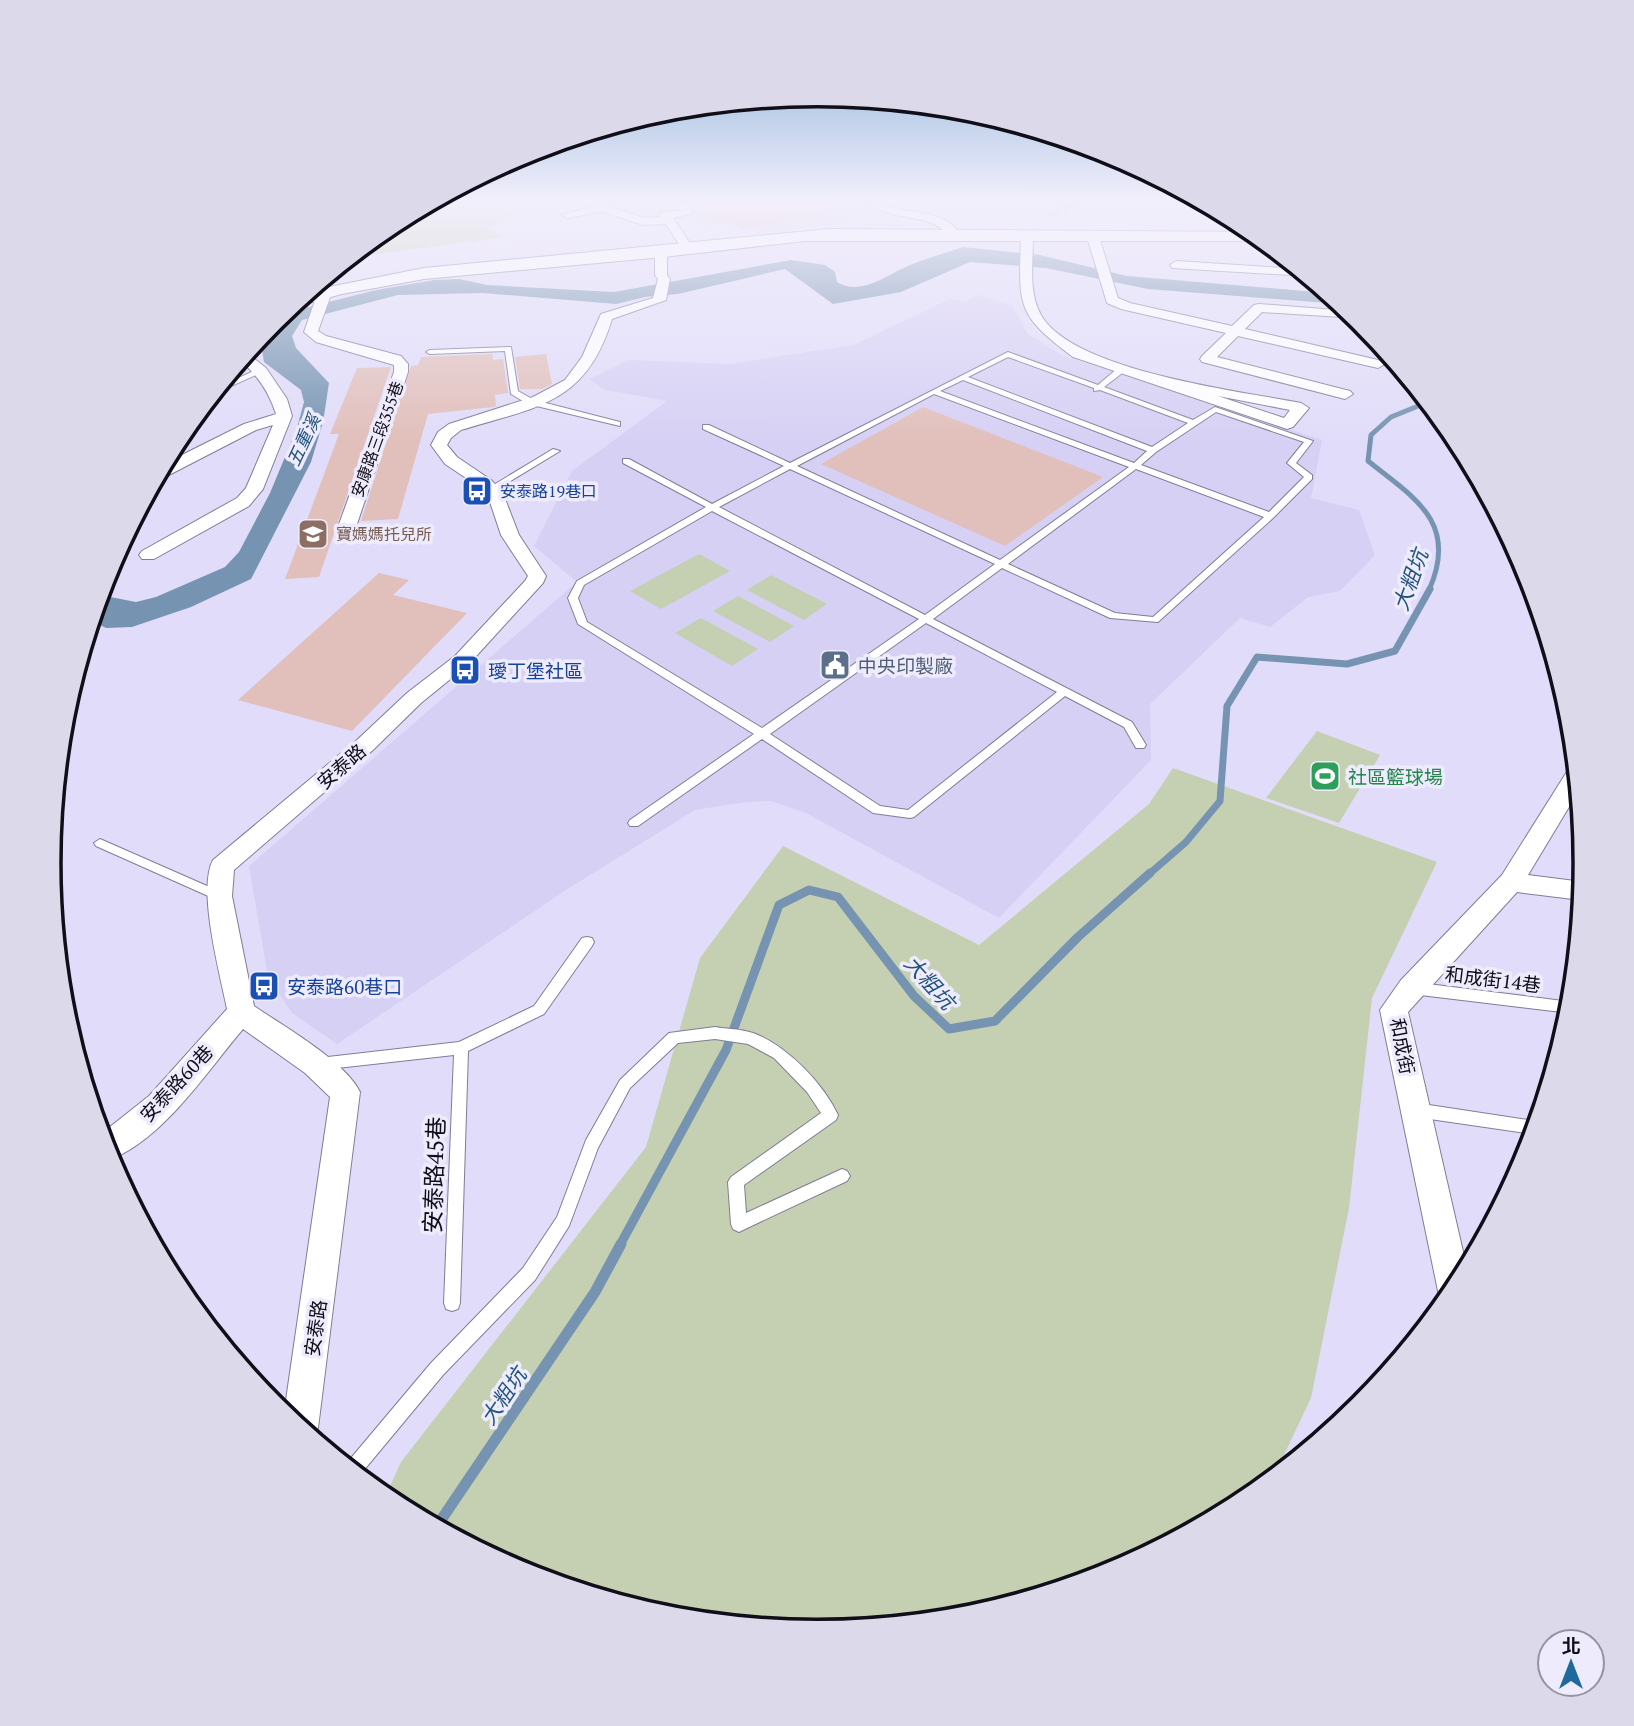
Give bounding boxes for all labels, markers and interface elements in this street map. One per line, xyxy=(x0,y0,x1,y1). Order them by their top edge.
street label: 安康路三段355巷 xyxy=(346,378,408,500)
water label: 五重溪 xyxy=(281,408,327,470)
bus stop icon: 安泰路19巷口 xyxy=(460,474,494,508)
place label: 安泰路19巷口 xyxy=(500,480,597,502)
school or university icon: 寶媽媽托兒所 xyxy=(296,517,330,551)
place label: 寶媽媽托兒所 xyxy=(336,523,432,545)
water label: 大粗坑 xyxy=(1386,543,1435,614)
public building icon: 中央印製廠 xyxy=(818,648,852,682)
bus stop icon: 璦丁堡社區 xyxy=(448,653,482,687)
place label: 中央印製廠 xyxy=(858,653,953,678)
place label: 璦丁堡社區 xyxy=(488,658,583,683)
street label: 安泰路 xyxy=(311,738,371,794)
sports icon: 社區籃球場 xyxy=(1308,759,1342,793)
place label: 社區籃球場 xyxy=(1348,764,1443,789)
water label: 大粗坑 xyxy=(899,949,963,1017)
street label: 和成街14巷 xyxy=(1444,961,1542,997)
bus stop icon: 安泰路60巷口 xyxy=(247,969,281,1003)
place label: 安泰路60巷口 xyxy=(287,974,402,999)
street label: 和成街 xyxy=(1385,1016,1421,1076)
street label: 安泰路60巷 xyxy=(134,1039,218,1127)
street label: 安泰路45巷 xyxy=(416,1116,452,1234)
street label: 安泰路 xyxy=(299,1298,331,1358)
water label: 大粗坑 xyxy=(474,1360,534,1430)
north arrow xyxy=(1536,1628,1606,1698)
text: 北 xyxy=(1561,1633,1581,1658)

